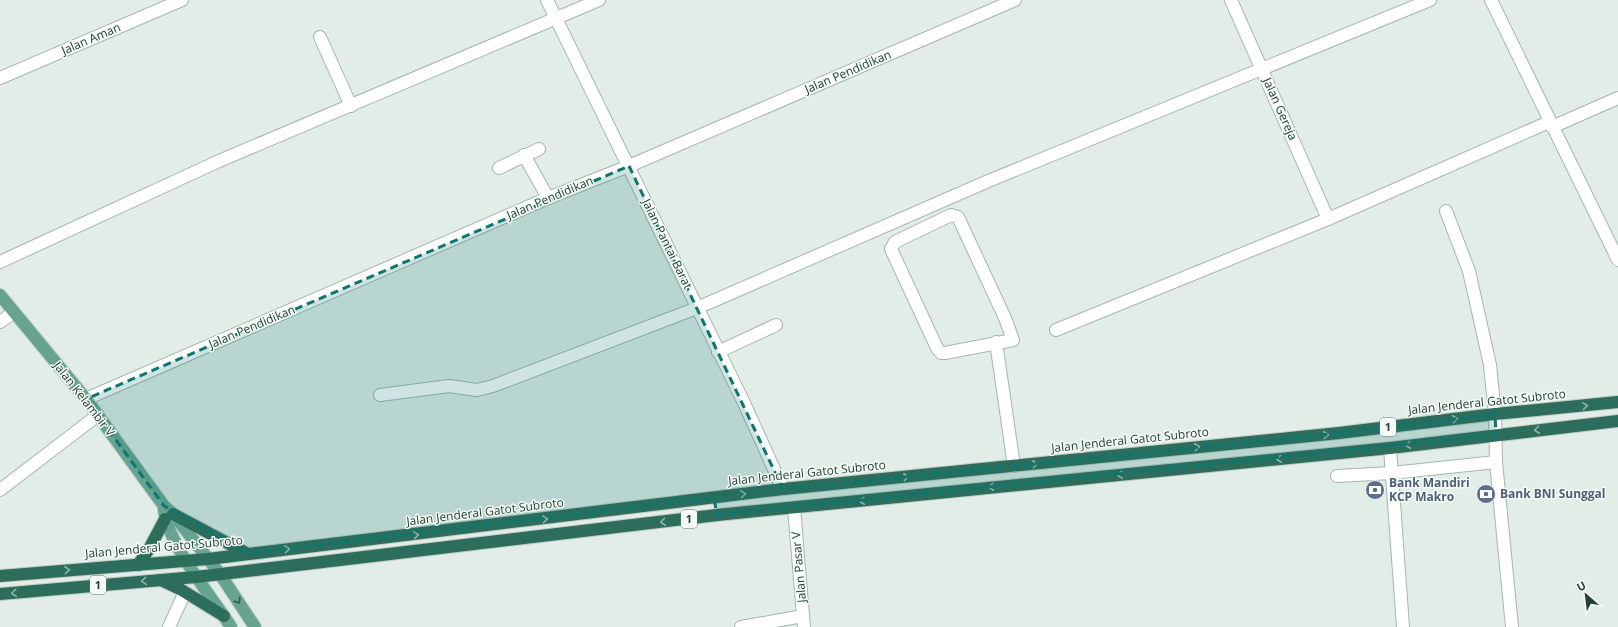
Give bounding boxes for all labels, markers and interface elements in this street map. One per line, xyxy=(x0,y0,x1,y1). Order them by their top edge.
street label: Jalan Aman xyxy=(58,18,123,59)
street label: Jalan Pendidikan xyxy=(801,46,894,98)
street label: Jalan Gereja xyxy=(1259,74,1302,143)
street label: Jalan Pendidikan xyxy=(503,172,596,224)
street label: Jalan Pantai Barat xyxy=(638,195,697,292)
street label: Jalan Pendidikan xyxy=(205,301,298,353)
street label: Jalan Kelambir V xyxy=(49,357,119,440)
street label: Jalan Jenderal Gatot Subroto xyxy=(1406,385,1567,418)
one-way arrow xyxy=(1581,401,1588,410)
one-way arrow xyxy=(1452,415,1458,424)
road number: 1 xyxy=(1380,418,1396,436)
street label: Jalan Jenderal Gatot Subroto xyxy=(1049,423,1210,456)
one-way arrow xyxy=(1534,425,1541,434)
one-way arrow xyxy=(1323,430,1329,439)
one-way arrow xyxy=(1405,441,1412,450)
one-way arrow xyxy=(1194,443,1200,452)
one-way arrow xyxy=(1276,454,1282,463)
street label: Jalan Jenderal Gatot Subroto xyxy=(726,456,887,489)
one-way arrow xyxy=(1032,459,1038,468)
one-way arrow xyxy=(1117,470,1123,479)
one-way arrow xyxy=(903,472,909,481)
place label: Bank Mandiri KCP Makro xyxy=(1389,474,1470,505)
bank icon: Bank Mandiri KCP Makro xyxy=(1364,479,1386,501)
one-way arrow xyxy=(988,483,994,492)
bank icon: Bank BNI Sunggal xyxy=(1475,483,1497,505)
place label: Bank BNI Sunggal xyxy=(1500,485,1606,502)
one-way arrow xyxy=(740,490,746,499)
street label: Jalan Jenderal Gatot Subroto xyxy=(404,493,565,530)
one-way arrow xyxy=(858,496,865,505)
road number: 1 xyxy=(681,510,697,528)
one-way arrow xyxy=(542,515,548,524)
one-way arrow xyxy=(660,517,666,526)
one-way arrow xyxy=(413,530,419,539)
street label: Jalan Pasar V xyxy=(787,530,810,604)
street label: Jalan Jenderal Gatot Subroto xyxy=(83,531,244,562)
one-way arrow xyxy=(284,545,290,554)
one-way arrow xyxy=(64,566,70,575)
north arrow xyxy=(1566,575,1606,615)
road number: 1 xyxy=(90,576,106,594)
one-way arrow xyxy=(140,576,147,585)
text: U xyxy=(1574,577,1588,594)
one-way arrow xyxy=(11,588,17,597)
one-way arrow xyxy=(233,596,240,603)

